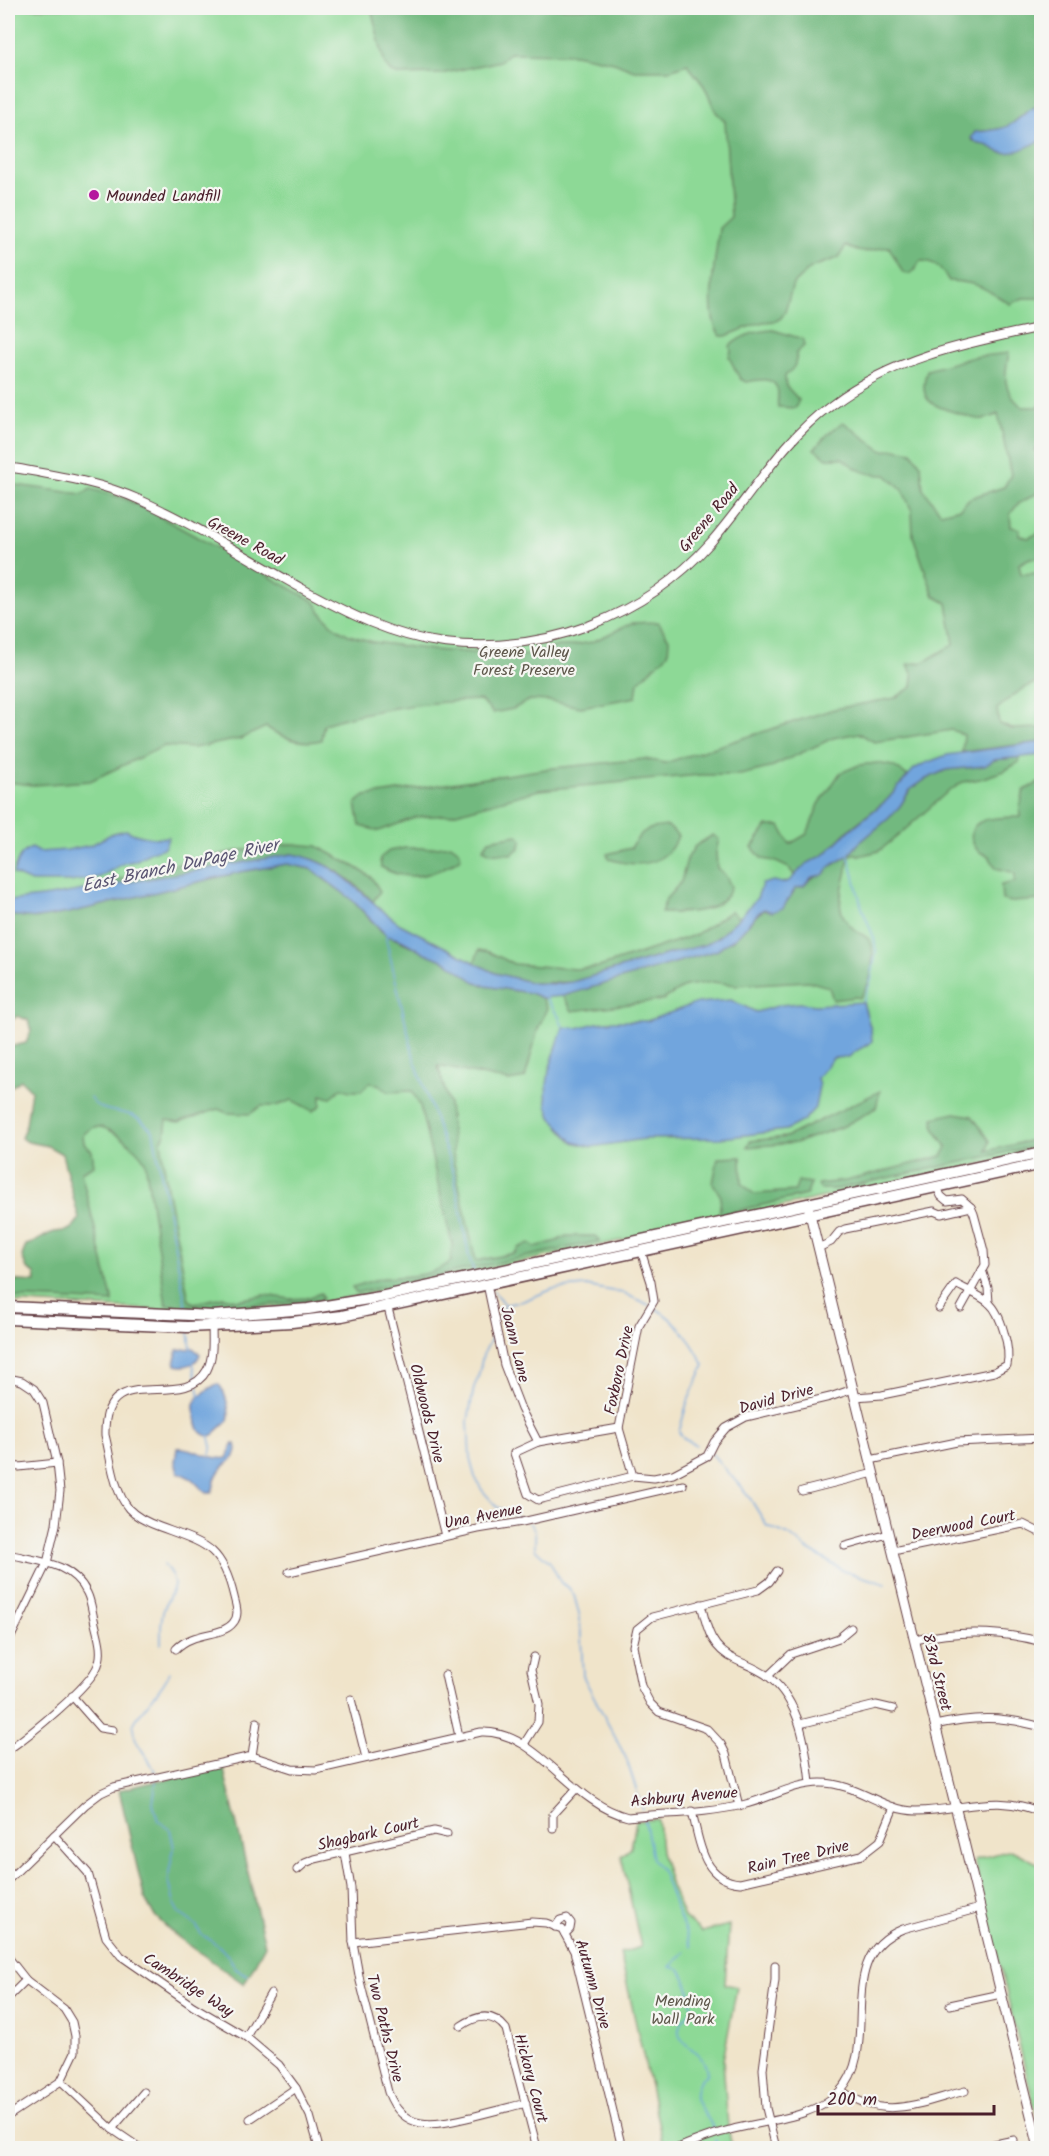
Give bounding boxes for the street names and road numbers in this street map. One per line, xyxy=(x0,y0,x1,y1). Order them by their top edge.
street label: Greene Road xyxy=(673,477,746,558)
street label: Greene Road xyxy=(203,510,289,573)
street label: Joann Lane xyxy=(493,1304,536,1385)
street label: Foxboro Drive xyxy=(598,1323,641,1417)
street label: Oldwoods Drive xyxy=(402,1361,451,1466)
street label: David Drive xyxy=(736,1378,816,1421)
street label: Una Avenue xyxy=(442,1497,525,1536)
street label: Deerwood Court xyxy=(909,1503,1018,1548)
street label: 83rd Street xyxy=(915,1631,958,1715)
street label: Ashbury Avenue xyxy=(629,1780,739,1815)
street label: Shagbark Court xyxy=(315,1810,422,1858)
street label: Rain Tree Drive xyxy=(745,1834,852,1881)
street label: Autumn Drive xyxy=(568,1937,617,2032)
street label: Cambridge Way xyxy=(138,1946,239,2024)
street label: Two Paths Drive xyxy=(359,1972,410,2085)
street label: Hickory Court xyxy=(507,2031,555,2127)

